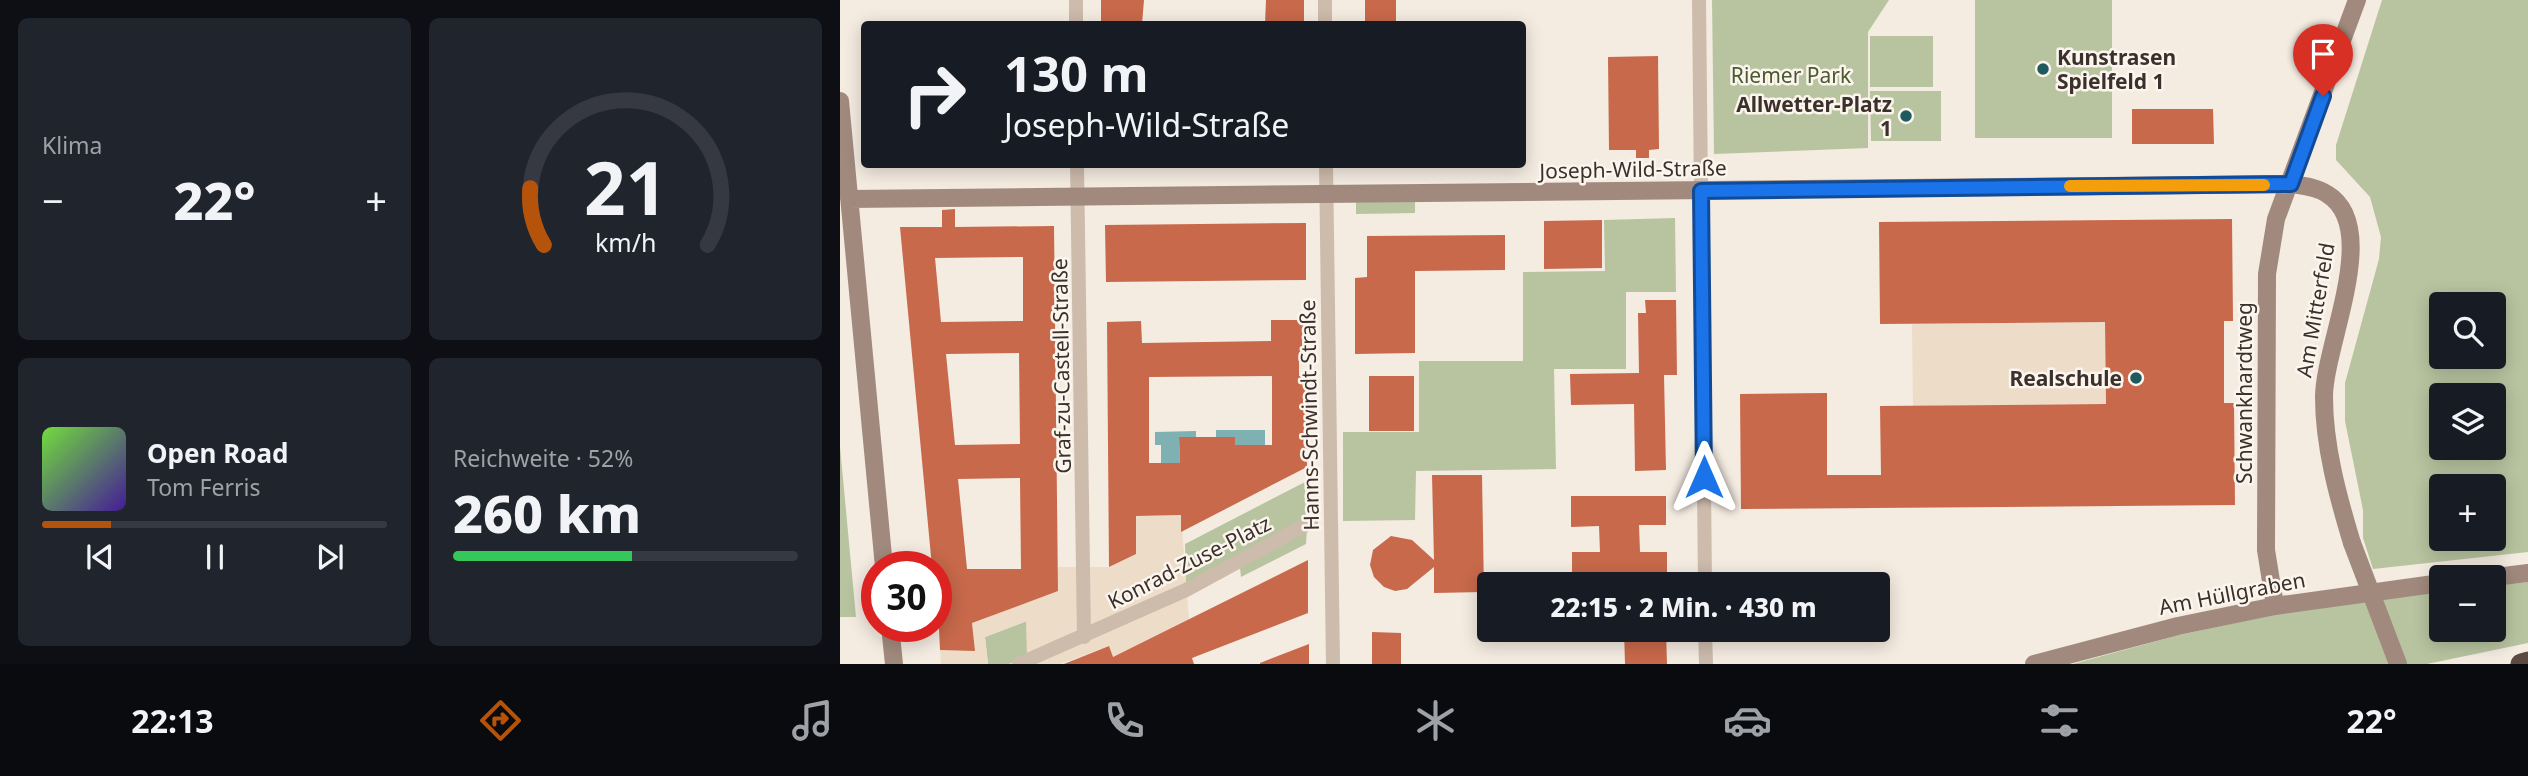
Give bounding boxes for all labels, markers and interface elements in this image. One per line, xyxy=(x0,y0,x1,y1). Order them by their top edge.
pin xyxy=(2293,24,2353,96)
icon: arrive xyxy=(2304,35,2342,73)
text: 130 m xyxy=(1004,40,1149,106)
place label: Kunstrasen Spielfeld 1 xyxy=(2057,43,2176,95)
icon: right xyxy=(889,49,980,140)
park label: Riemer Park xyxy=(1731,61,1852,89)
marker: Kunstrasen Spielfeld 1 xyxy=(2035,61,2051,77)
place label: Allwetter-Platz 1 xyxy=(1736,90,1892,142)
text: Joseph-Wild-Straße xyxy=(1004,103,1289,146)
marker: Allwetter-Platz 1 xyxy=(1898,108,1914,124)
text: Klima xyxy=(42,129,103,161)
text: 21 xyxy=(584,137,667,236)
street label: Joseph-Wild-Straße xyxy=(1537,153,1727,185)
text: 22° xyxy=(173,164,256,235)
text: − xyxy=(42,174,64,226)
text: + xyxy=(365,174,387,226)
text: km/h xyxy=(595,225,656,259)
street label: Am Mitterfeld xyxy=(2289,241,2341,379)
street label: Graf-zu-Castell-Straße xyxy=(1045,258,1077,474)
map controls xyxy=(2429,292,2506,642)
button: search xyxy=(2429,292,2506,369)
street label: Hanns-Schwindt-Straße xyxy=(1293,299,1325,531)
street label: Schwankhardtweg xyxy=(2230,302,2258,484)
place label: Realschule xyxy=(2009,364,2122,392)
marker: Realschule xyxy=(2128,370,2144,386)
button: layers xyxy=(2429,383,2506,460)
text: Open Road xyxy=(147,435,289,471)
position arrow xyxy=(1667,440,1741,514)
text: Reichweite · 52% xyxy=(453,442,633,474)
text: Tom Ferris xyxy=(147,471,260,503)
button: + xyxy=(2429,474,2506,551)
text: 260 km xyxy=(453,477,641,548)
street label: Konrad-Zuse-Platz xyxy=(1103,509,1275,615)
icon: previous xyxy=(81,538,119,576)
icon: pause xyxy=(196,538,234,576)
icon: next xyxy=(311,538,349,576)
speed limit sign: 30 xyxy=(861,551,952,642)
street label: Am Hüllgraben xyxy=(2156,565,2308,621)
button: − xyxy=(2429,565,2506,642)
text: 22:15 · 2 Min. · 430 m xyxy=(1550,589,1817,625)
icon: directions xyxy=(476,696,525,745)
icon: music xyxy=(788,696,837,745)
icon: phone xyxy=(1100,696,1149,745)
icon: climate xyxy=(1411,696,1460,745)
icon: car xyxy=(1723,696,1772,745)
icon: filters xyxy=(2035,696,2084,745)
text: 22:13 xyxy=(131,699,214,742)
text: 22° xyxy=(2346,699,2397,742)

